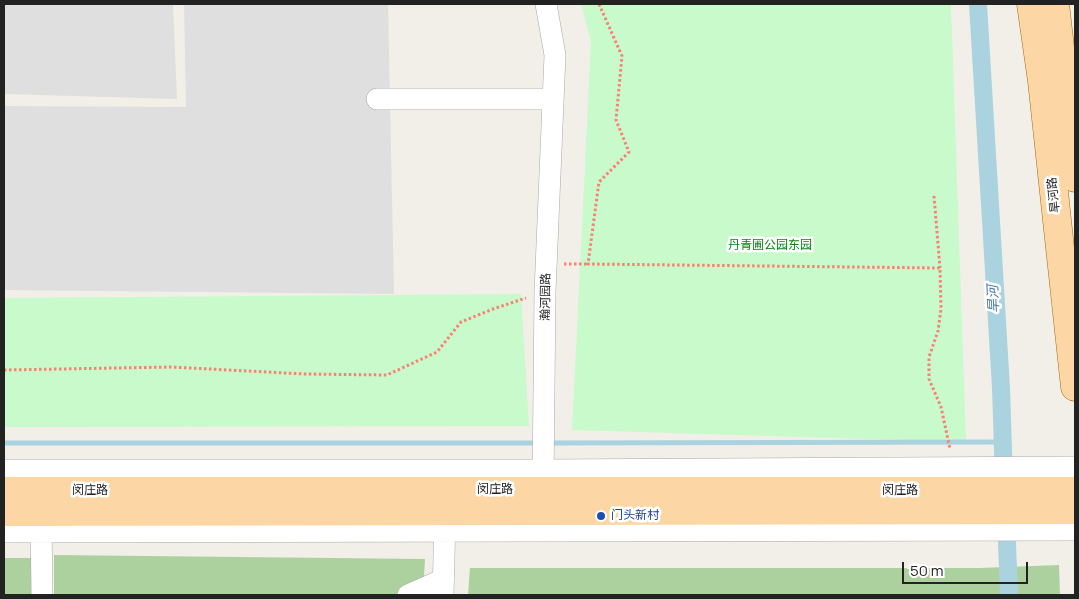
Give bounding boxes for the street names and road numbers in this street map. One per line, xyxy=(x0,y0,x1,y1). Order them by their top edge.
street label: 旱河路 xyxy=(1045,176,1063,214)
street label: 瀚河园路 xyxy=(538,273,554,321)
street label: 闵庄路 xyxy=(477,483,513,497)
street label: 闵庄路 xyxy=(72,484,108,498)
street label: 闵庄路 xyxy=(882,484,918,498)

